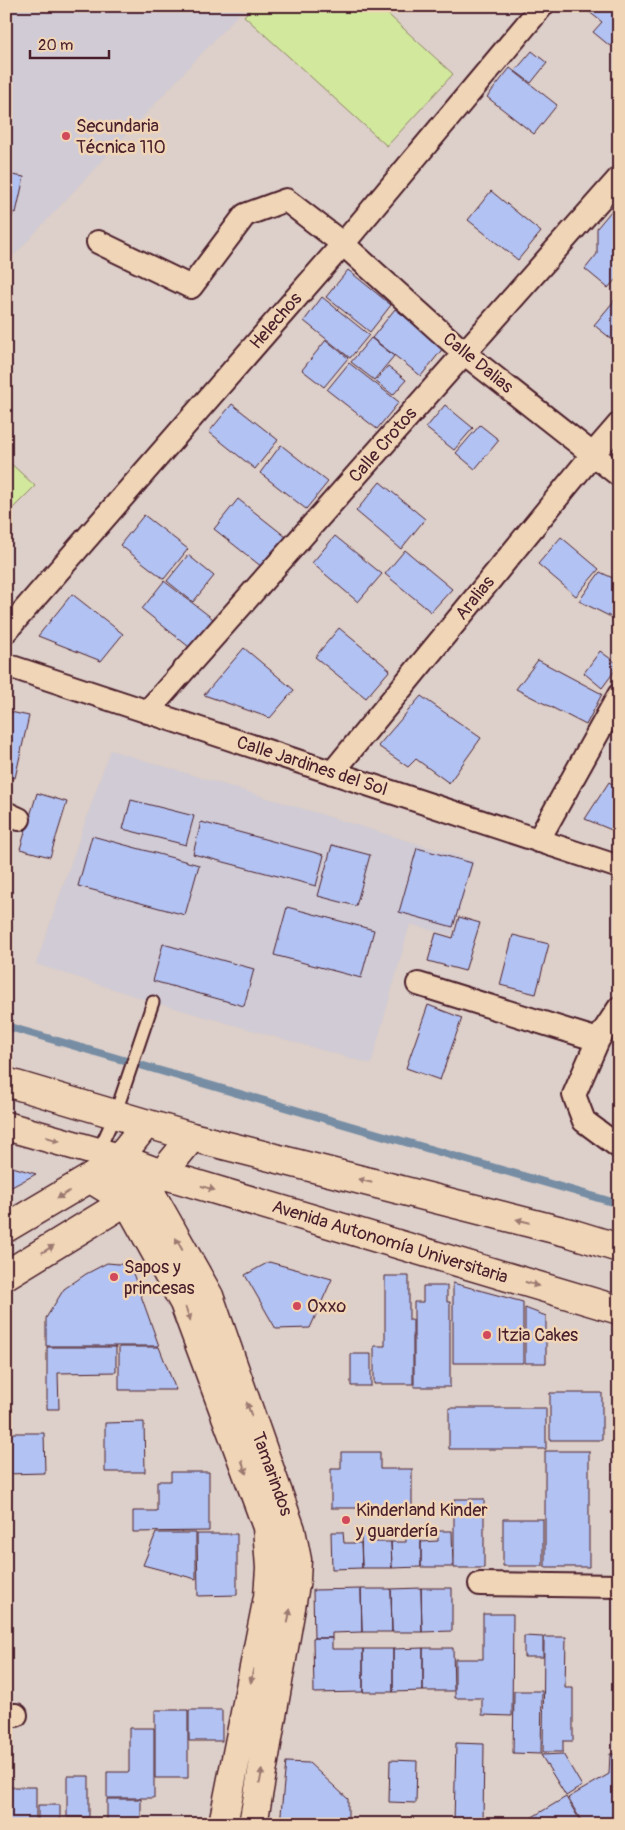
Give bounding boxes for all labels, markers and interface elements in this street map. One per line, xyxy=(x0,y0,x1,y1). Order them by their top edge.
scale bar xyxy=(30,28,109,60)
text: 20 m xyxy=(38,36,73,55)
place label: Secundaria Técnica 110 xyxy=(76,115,166,159)
marker: Secundaria Técnica 110 xyxy=(60,130,72,142)
street label: Helechos xyxy=(245,288,307,354)
street label: Calle Dalias xyxy=(438,328,518,398)
street label: Calle Crotos xyxy=(344,402,422,488)
street label: Aralias xyxy=(450,571,500,625)
street label: Calle Jardines del Sol xyxy=(234,731,390,801)
one-way arrow xyxy=(46,1136,61,1144)
one-way arrow xyxy=(357,1177,373,1185)
one-way arrow xyxy=(201,1184,216,1192)
one-way arrow xyxy=(57,1190,70,1199)
street label: Avenida Autonomía Universitaria xyxy=(269,1195,511,1289)
one-way arrow xyxy=(515,1217,530,1225)
one-way arrow xyxy=(175,1236,183,1251)
one-way arrow xyxy=(41,1245,54,1254)
place label: Sapos y princesas xyxy=(124,1256,195,1300)
marker: Sapos y princesas xyxy=(108,1271,120,1283)
one-way arrow xyxy=(524,1280,539,1288)
place label: Oxxo xyxy=(307,1295,346,1318)
marker: Oxxo xyxy=(291,1300,303,1312)
one-way arrow xyxy=(184,1307,192,1322)
place label: Itzia Cakes xyxy=(497,1324,578,1347)
marker: Itzia Cakes xyxy=(481,1329,493,1341)
one-way arrow xyxy=(245,1401,253,1416)
street label: Tamarindos xyxy=(246,1429,298,1519)
one-way arrow xyxy=(241,1459,248,1474)
place label: Kinderland Kinder y guardería xyxy=(355,1499,488,1543)
marker: Kinderland Kinder y guardería xyxy=(340,1514,352,1526)
one-way arrow xyxy=(286,1607,294,1623)
one-way arrow xyxy=(248,1668,256,1683)
one-way arrow xyxy=(258,1767,266,1783)

